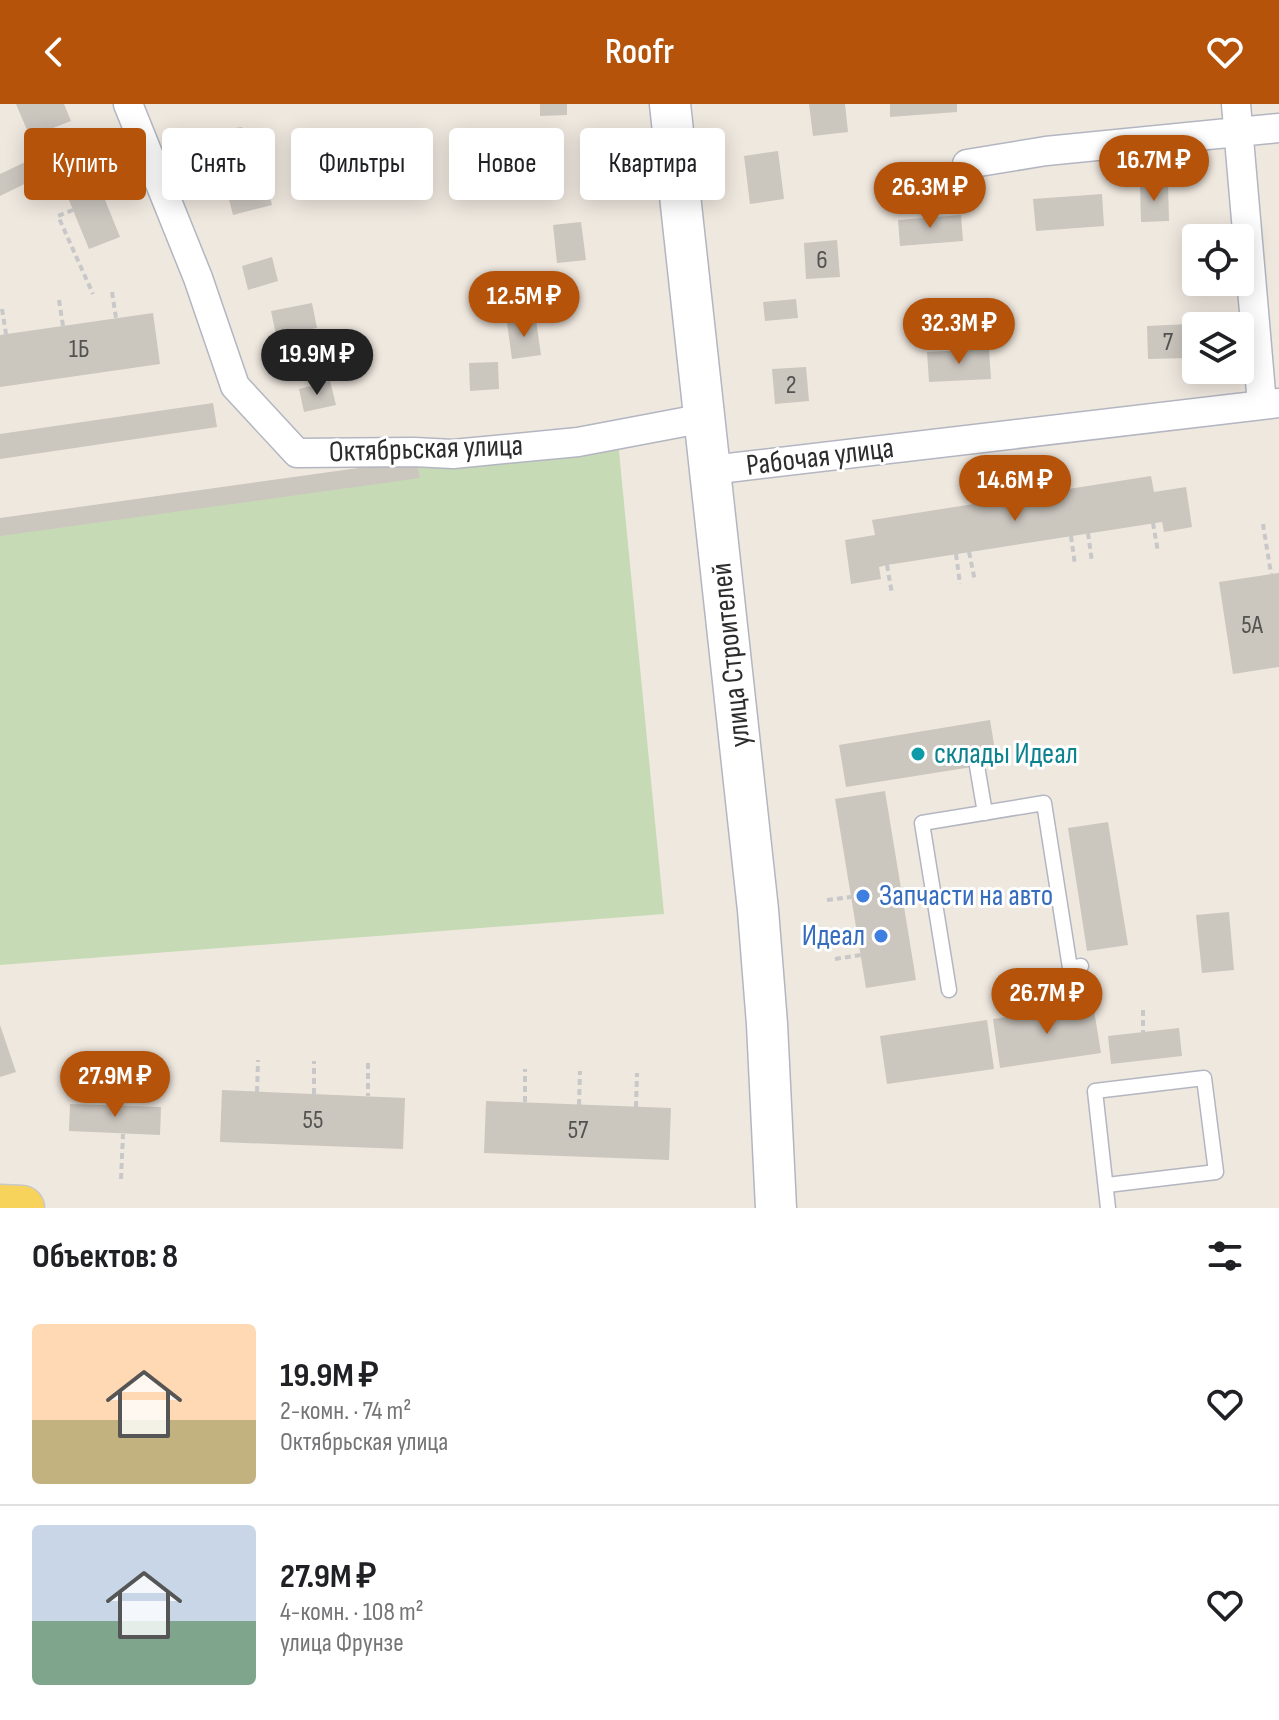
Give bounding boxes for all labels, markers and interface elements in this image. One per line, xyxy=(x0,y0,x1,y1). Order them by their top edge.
icon: back xyxy=(32,30,76,74)
icon: heart xyxy=(1203,30,1247,74)
text: Roofr xyxy=(605,31,674,74)
chip: Купить xyxy=(24,128,146,200)
chip: Снять xyxy=(162,128,275,200)
chip: Фильтры xyxy=(291,128,433,200)
chip: Новое xyxy=(449,128,564,200)
chip: Квартира xyxy=(580,128,725,200)
pin: 16.7M ₽ xyxy=(1080,135,1228,203)
text: 16.7M ₽ xyxy=(1117,145,1191,176)
pin: 26.3M ₽ xyxy=(856,162,1004,230)
text: 26.3M ₽ xyxy=(892,172,968,203)
map controls xyxy=(1182,224,1254,384)
button: locate xyxy=(1182,224,1254,296)
house number: 6 xyxy=(816,245,828,276)
pin: 12.5M ₽ xyxy=(450,271,598,339)
text: 12.5M ₽ xyxy=(487,281,561,312)
pin: 32.3M ₽ xyxy=(885,298,1033,366)
text: 32.3M ₽ xyxy=(921,308,997,339)
button: layers xyxy=(1182,312,1254,384)
house number: 7 xyxy=(1163,327,1174,358)
pin: 19.9M ₽ xyxy=(243,329,391,397)
house number: 1Б xyxy=(69,334,89,365)
text: 19.9M ₽ xyxy=(279,339,355,370)
house number: 2 xyxy=(786,370,796,401)
street label: Октябрьская улица xyxy=(328,428,524,470)
street label: Рабочая улица xyxy=(744,430,896,484)
pin: 14.6M ₽ xyxy=(941,455,1089,523)
text: 14.6M ₽ xyxy=(977,465,1053,496)
street label: улица Строителей xyxy=(703,561,759,749)
house number: 5А xyxy=(1241,610,1264,641)
place label: склады Идеал xyxy=(934,736,1078,772)
marker: склады Идеал xyxy=(909,745,927,763)
place label: Запчасти на авто xyxy=(879,878,1053,914)
marker: Запчасти на авто xyxy=(854,887,872,905)
place label: Идеал xyxy=(802,918,865,954)
marker: Идеал xyxy=(872,927,890,945)
pin: 26.7M ₽ xyxy=(973,968,1121,1036)
text: 26.7M ₽ xyxy=(1009,978,1085,1009)
pin: 27.9M ₽ xyxy=(41,1051,189,1119)
text: 27.9M ₽ xyxy=(78,1061,152,1092)
house number: 55 xyxy=(303,1105,323,1136)
house number: 57 xyxy=(568,1115,589,1146)
icon: filters xyxy=(1203,1234,1247,1278)
text: Объектов: 8 xyxy=(32,1236,178,1277)
text: 19.9M ₽ xyxy=(280,1355,379,1396)
icon: home xyxy=(96,1356,192,1452)
icon: heart xyxy=(1203,1382,1247,1426)
text: 2-комн. · 74 m² xyxy=(280,1396,411,1427)
text: Октябрьская улица xyxy=(280,1427,448,1458)
text: 27.9M ₽ xyxy=(280,1556,377,1597)
icon: home xyxy=(96,1557,192,1653)
icon: heart xyxy=(1203,1583,1247,1627)
text: 4-комн. · 108 m² xyxy=(280,1597,424,1628)
text: улица Фрунзе xyxy=(280,1628,404,1659)

